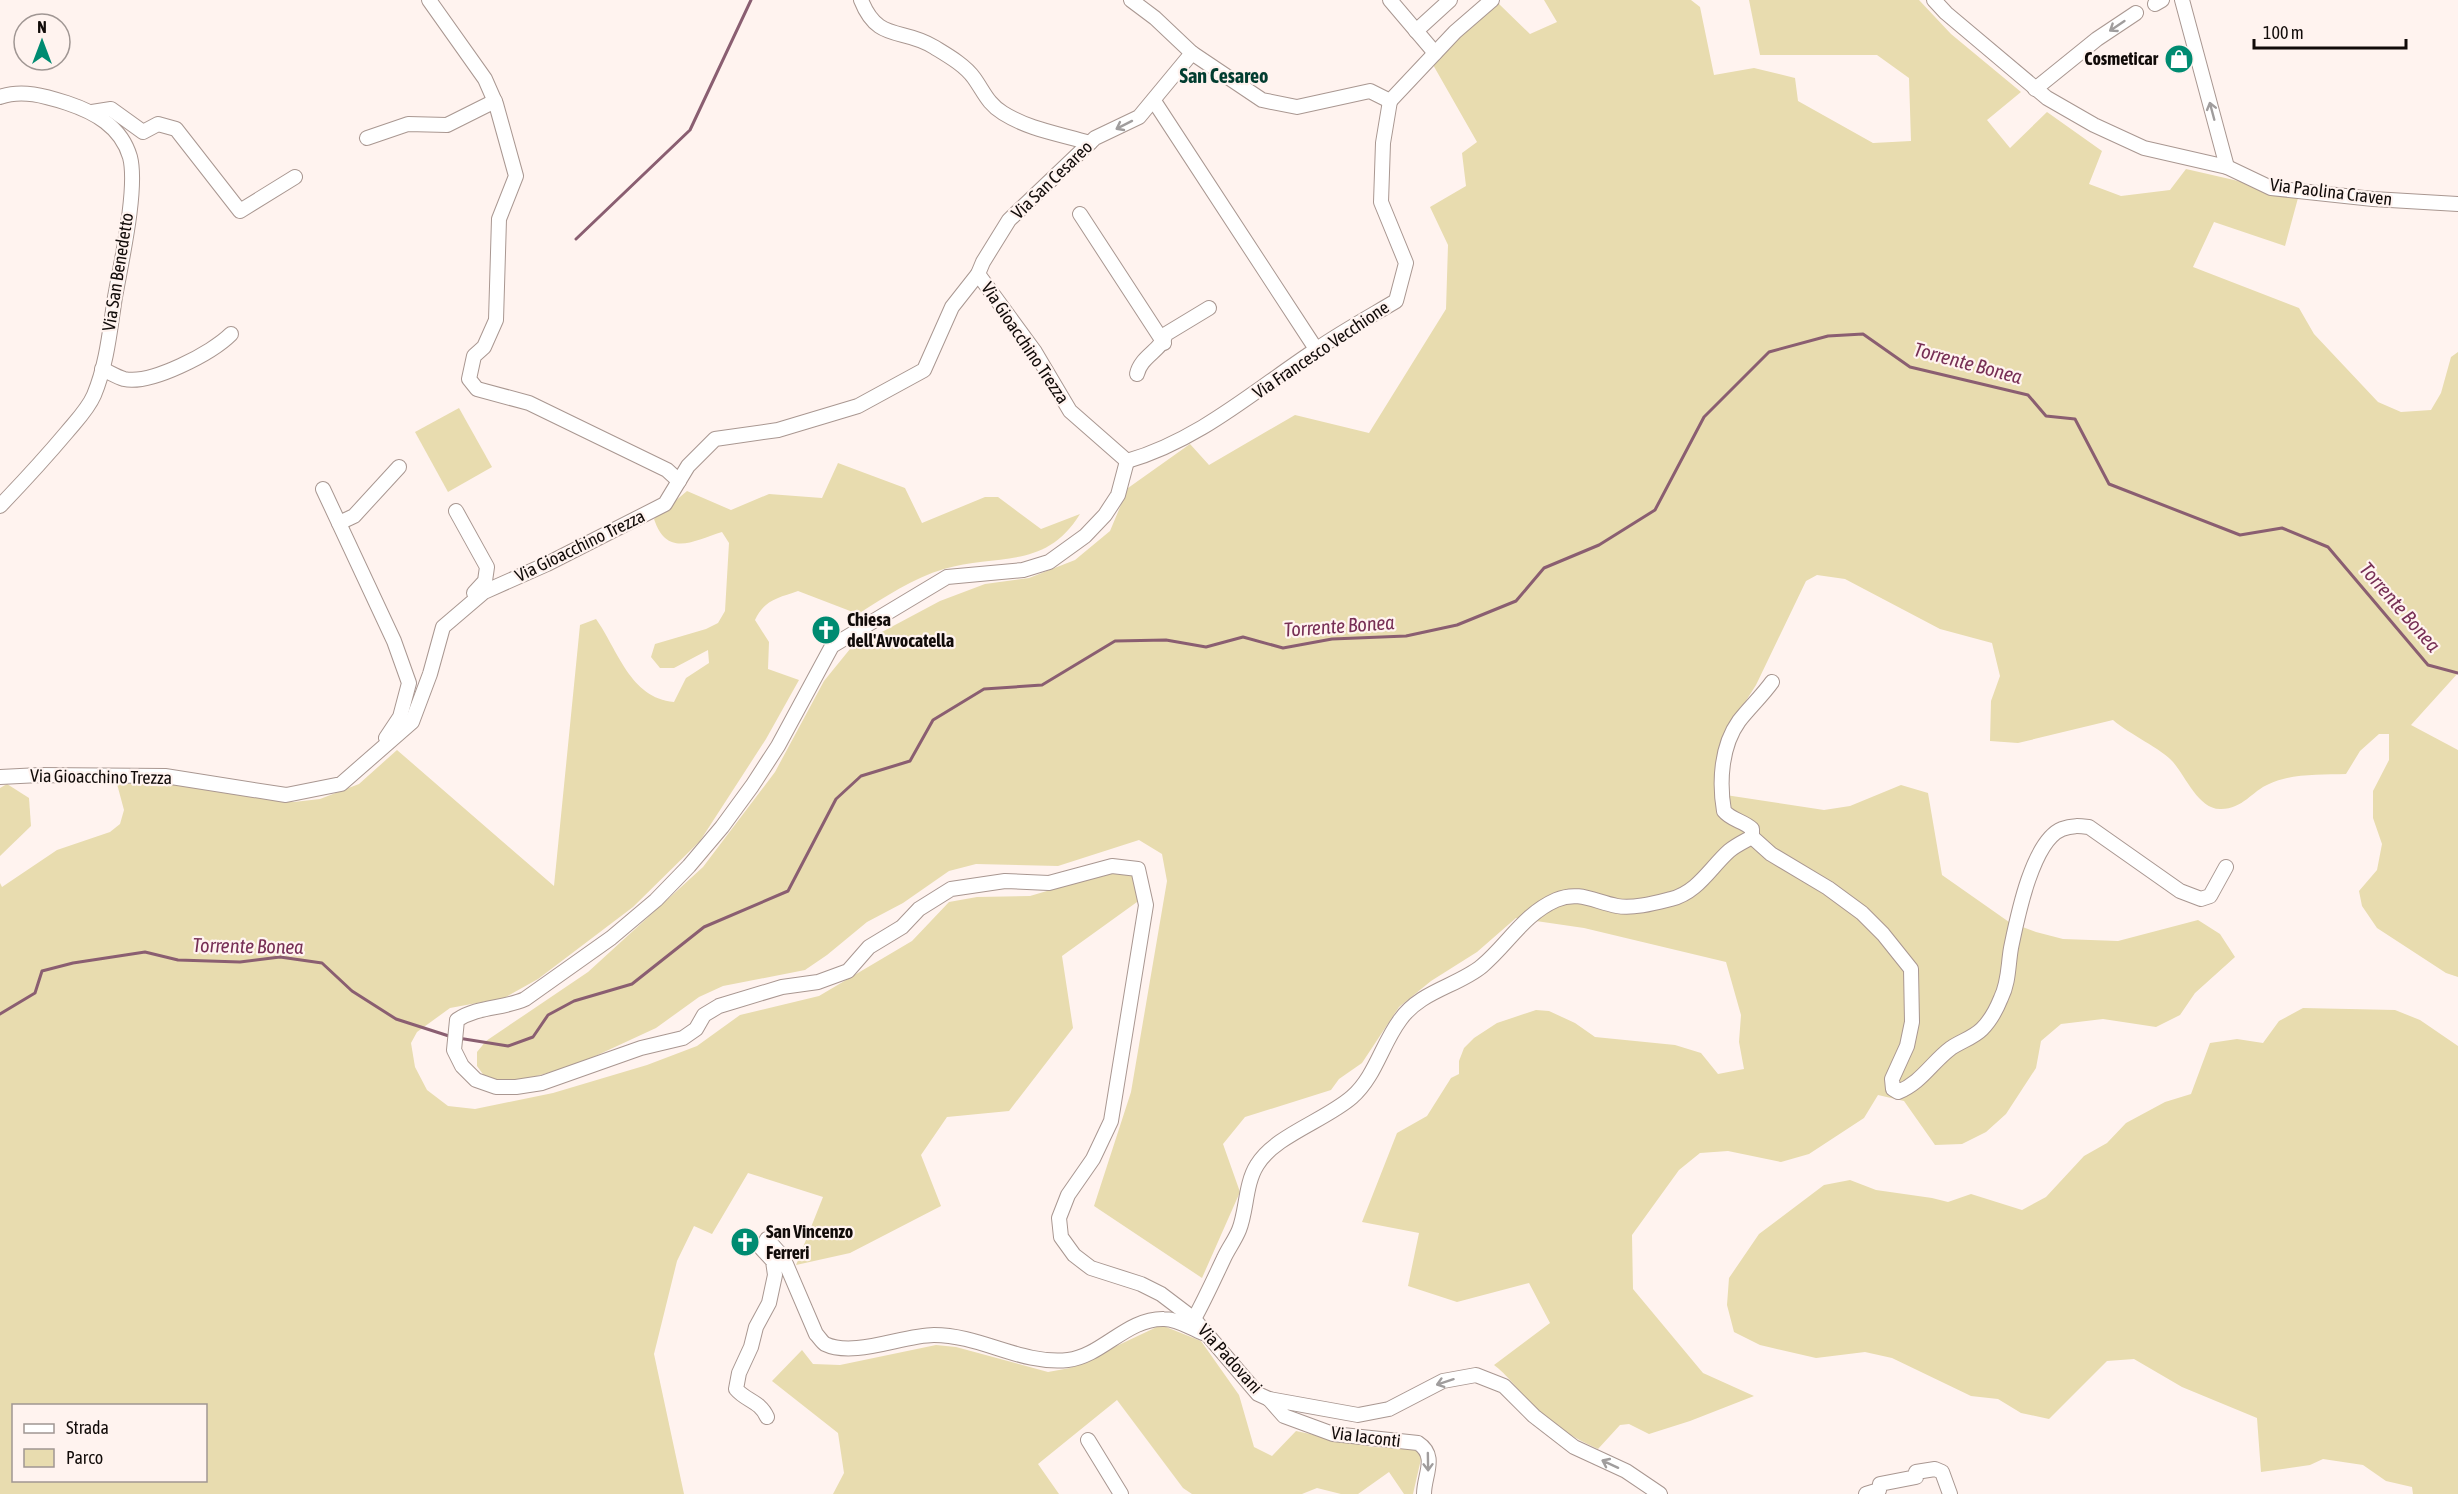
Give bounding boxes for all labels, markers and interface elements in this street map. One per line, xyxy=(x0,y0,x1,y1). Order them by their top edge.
north arrow xyxy=(12,12,72,72)
scale bar xyxy=(2254,12,2406,50)
text: N xyxy=(37,18,47,36)
one-way arrow xyxy=(2109,20,2125,32)
text: 100 m xyxy=(2263,22,2304,43)
shop icon: Cosmeticar xyxy=(2163,43,2195,75)
place label: Cosmeticar xyxy=(2084,48,2159,69)
district label: San Cesareo xyxy=(1180,64,1268,87)
one-way arrow xyxy=(2205,101,2217,120)
one-way arrow xyxy=(1116,119,1133,131)
street label: Via San Cesareo xyxy=(1007,136,1096,223)
street label: Via Paolina Craven xyxy=(2269,174,2393,209)
street label: Via San Benedetto xyxy=(98,211,137,333)
street label: Via Gioacchino Trezza xyxy=(977,278,1074,407)
street label: Via Francesco Vecchione xyxy=(1249,296,1393,403)
water label: Torrente Bonea xyxy=(1912,337,2025,388)
street label: Via Gioacchino Trezza xyxy=(511,505,648,586)
water label: Torrente Bonea xyxy=(2355,557,2445,656)
place label: Chiesa dell'Avvocatella xyxy=(847,609,954,651)
water label: Torrente Bonea xyxy=(1283,610,1395,641)
church icon: Chiesa dell'Avvocatella xyxy=(810,614,842,646)
street label: Via Gioacchino Trezza xyxy=(30,765,172,788)
water label: Torrente Bonea xyxy=(192,933,304,958)
place label: San Vincenzo Ferreri xyxy=(766,1221,853,1263)
church icon: San Vincenzo Ferreri xyxy=(729,1226,761,1258)
street label: Via Padovani xyxy=(1194,1320,1267,1398)
one-way arrow xyxy=(1436,1377,1455,1388)
legend xyxy=(12,1404,207,1482)
text: Strada xyxy=(66,1417,109,1438)
street label: Via Iaconti xyxy=(1330,1422,1402,1451)
text: Parco xyxy=(66,1447,103,1468)
one-way arrow xyxy=(1422,1452,1433,1471)
one-way arrow xyxy=(1602,1457,1620,1469)

